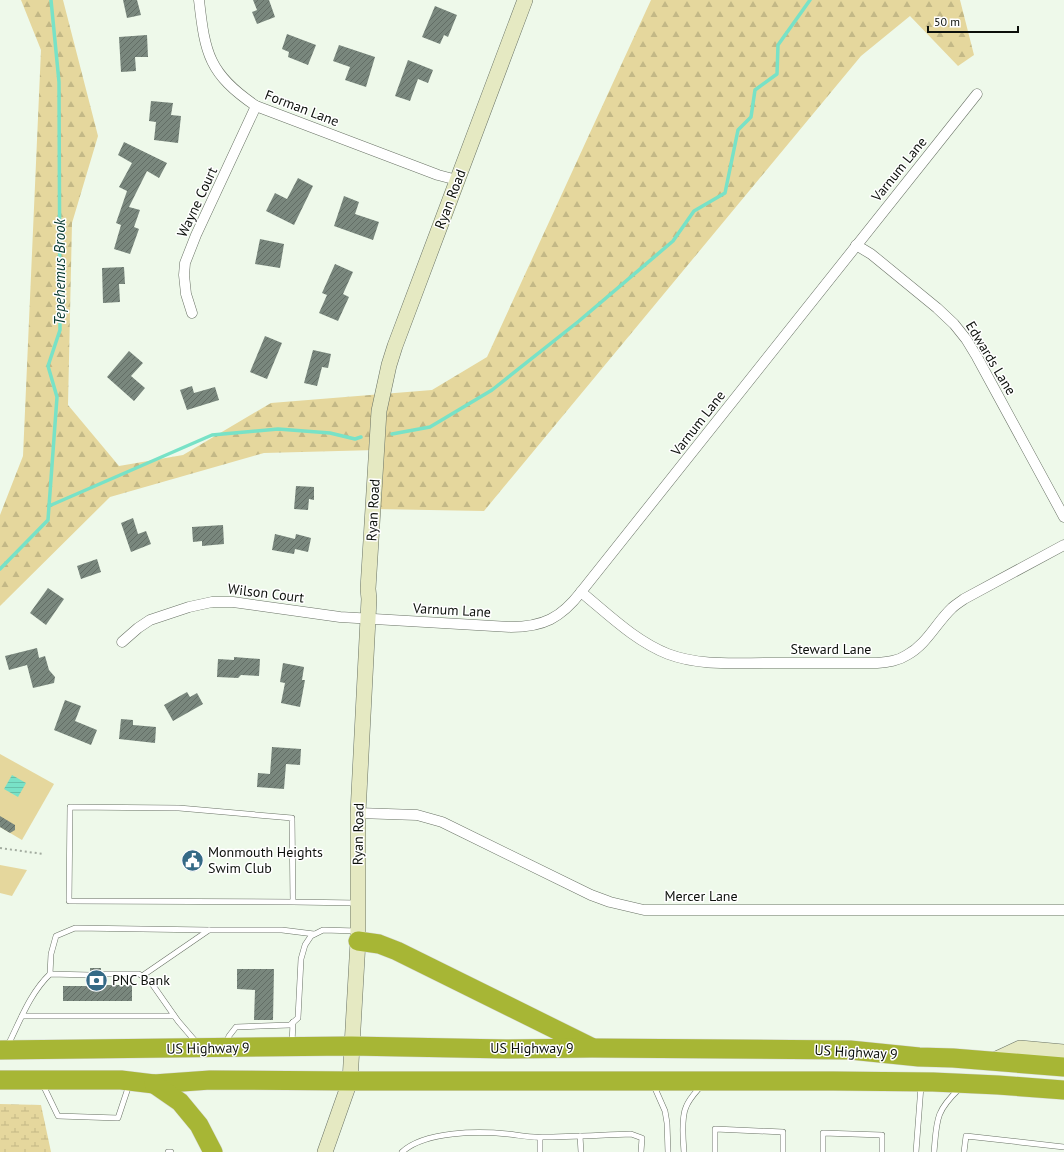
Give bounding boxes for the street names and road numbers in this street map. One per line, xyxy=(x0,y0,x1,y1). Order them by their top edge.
street label: Forman Lane xyxy=(262,86,342,130)
street label: Varnum Lane xyxy=(867,133,931,206)
street label: Wayne Court xyxy=(173,164,221,240)
street label: Ryan Road xyxy=(430,167,470,231)
street label: Edwards Lane xyxy=(962,318,1020,398)
street label: Varnum Lane xyxy=(666,387,729,460)
street label: Ryan Road xyxy=(362,478,384,542)
street label: Wilson Court xyxy=(227,579,305,607)
street label: Varnum Lane xyxy=(412,599,491,621)
street label: Steward Lane xyxy=(791,640,871,658)
street label: Ryan Road xyxy=(348,803,368,865)
street label: Mercer Lane xyxy=(664,887,738,905)
street label: US Highway 9 xyxy=(166,1038,250,1058)
street label: US Highway 9 xyxy=(490,1039,574,1057)
street label: US Highway 9 xyxy=(814,1041,898,1063)

